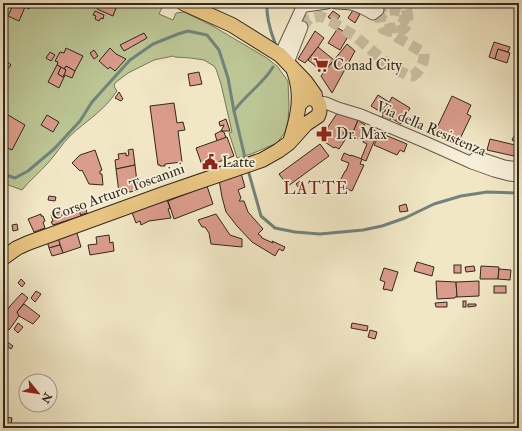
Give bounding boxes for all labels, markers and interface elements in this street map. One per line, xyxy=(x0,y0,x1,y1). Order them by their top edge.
supermarket icon: Conad City xyxy=(312,56,330,74)
place label: Conad City xyxy=(333,56,402,75)
street label: Via della Resistenza xyxy=(373,97,490,161)
pharmacy icon: Dr. Max xyxy=(315,125,333,143)
place label: Dr. Max xyxy=(336,125,387,144)
public building icon: Latte xyxy=(201,153,219,171)
place label: Latte xyxy=(222,153,255,172)
street label: Corso Arturo Toscanini xyxy=(49,159,187,225)
district label: LATTE xyxy=(283,178,349,199)
north arrow xyxy=(18,373,58,413)
text: N xyxy=(38,389,55,406)

